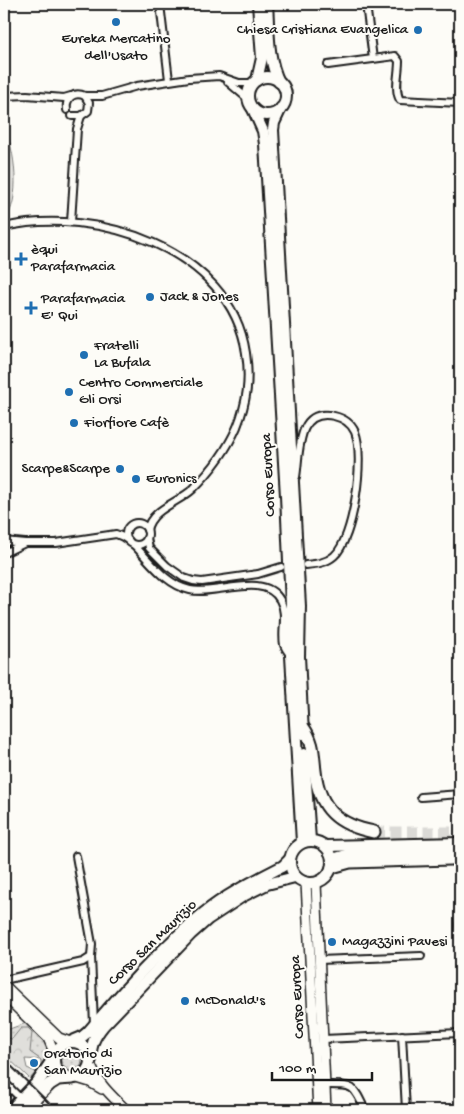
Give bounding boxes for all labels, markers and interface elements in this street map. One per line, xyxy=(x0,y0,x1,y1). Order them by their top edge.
marker: Eureka Mercatino dell'Usato xyxy=(110,16,122,28)
place label: Chiesa Cristiana Evangelica xyxy=(237,21,409,39)
marker: Chiesa Cristiana Evangelica xyxy=(412,24,424,36)
place label: Eureka Mercatino dell'Usato xyxy=(61,30,171,65)
place label: èqui Parafarmacia xyxy=(30,241,116,276)
marker: èqui Parafarmacia xyxy=(15,253,27,265)
place label: Jack & Jones xyxy=(160,288,239,306)
place label: Parafarmacia E' Qui xyxy=(40,290,126,325)
marker: Jack & Jones xyxy=(144,291,156,303)
marker: Parafarmacia E' Qui xyxy=(25,302,37,314)
place label: Fratelli La Bufala xyxy=(93,337,151,372)
marker: Fratelli La Bufala xyxy=(78,349,90,361)
place label: Centro Commerciale Gli Orsi xyxy=(79,374,203,409)
marker: Centro Commerciale Gli Orsi xyxy=(63,386,75,398)
place label: Fiorfiore Cafè xyxy=(83,414,169,432)
marker: Fiorfiore Cafè xyxy=(68,417,80,429)
street label: Corso Europa xyxy=(258,432,280,517)
place label: Scarpe&Scarpe xyxy=(21,460,110,478)
marker: Scarpe&Scarpe xyxy=(114,463,126,475)
place label: Euronics xyxy=(146,470,197,488)
marker: Euronics xyxy=(130,473,142,485)
street label: Corso San Maurizio xyxy=(105,896,201,990)
place label: Magazzini Pavesi xyxy=(342,933,448,951)
marker: Magazzini Pavesi xyxy=(326,936,338,948)
street label: Corso Europa xyxy=(287,954,309,1039)
place label: McDonald's xyxy=(195,992,265,1010)
marker: McDonald's xyxy=(179,995,191,1007)
place label: Oratorio di San Maurizio xyxy=(44,1045,122,1080)
scale bar xyxy=(272,1049,372,1081)
marker: Oratorio di San Maurizio xyxy=(28,1057,40,1069)
text: 100 m xyxy=(278,1060,317,1078)

